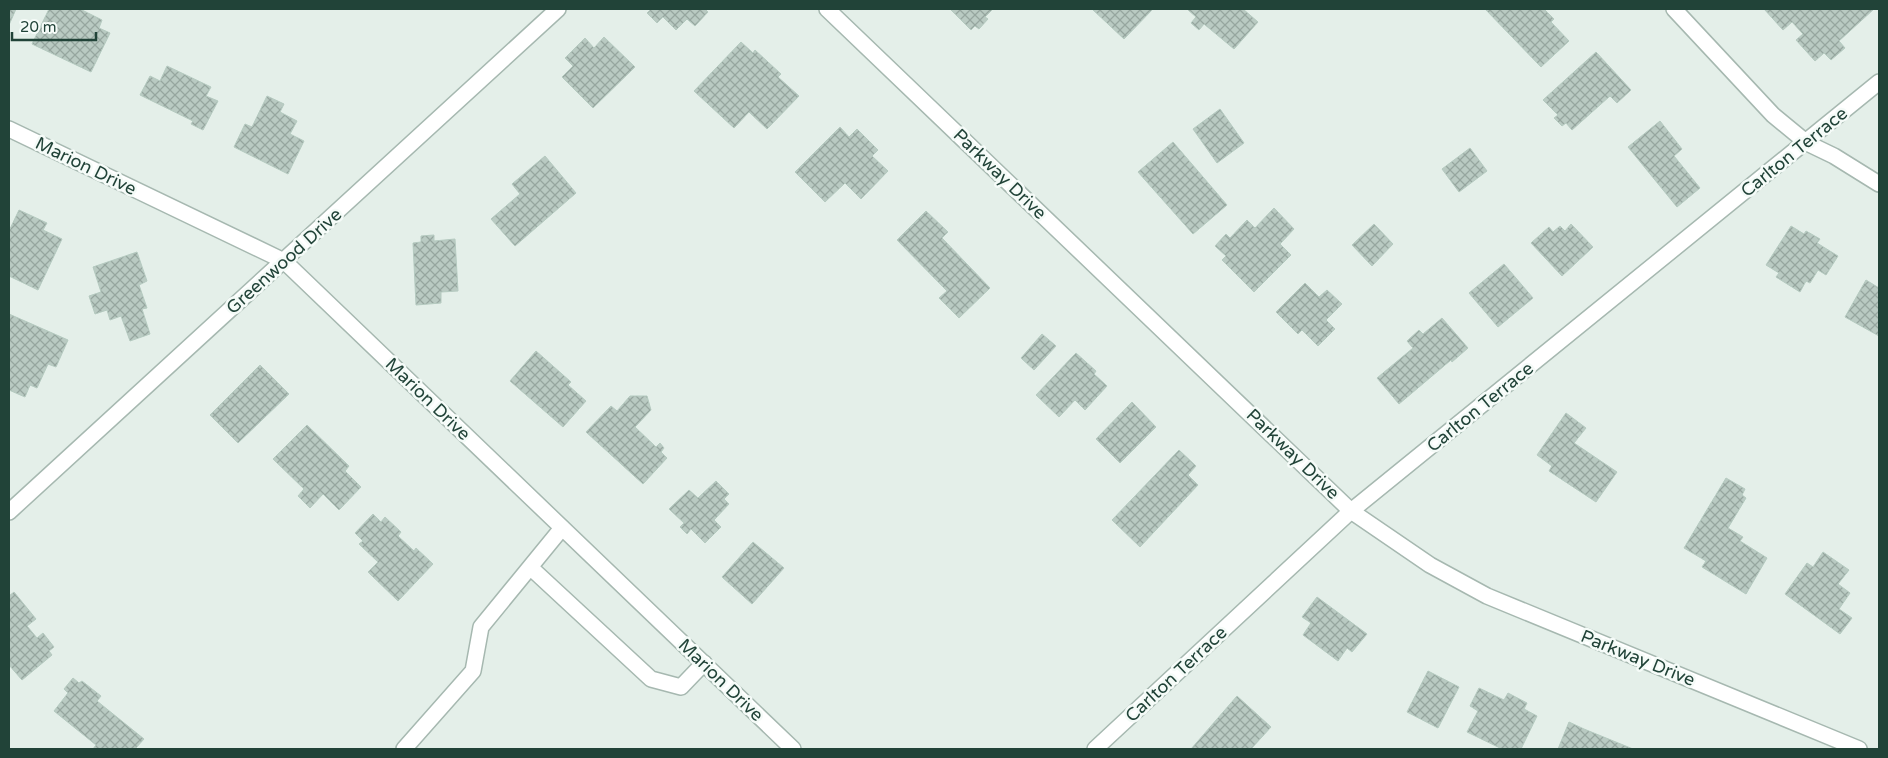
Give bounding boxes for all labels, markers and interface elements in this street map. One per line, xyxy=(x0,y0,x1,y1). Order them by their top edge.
scale bar xyxy=(12,10,96,42)
text: 20 m xyxy=(20,18,57,36)
street label: Carlton Terrace xyxy=(1736,102,1852,202)
street label: Parkway Drive xyxy=(949,124,1051,224)
street label: Marion Drive xyxy=(32,132,140,200)
street label: Greenwood Drive xyxy=(222,203,346,319)
street label: Marion Drive xyxy=(381,353,475,445)
street label: Carlton Terrace xyxy=(1422,357,1538,457)
street label: Parkway Drive xyxy=(1242,404,1344,504)
street label: Carlton Terrace xyxy=(1121,621,1231,727)
street label: Parkway Drive xyxy=(1578,625,1698,691)
street label: Marion Drive xyxy=(674,634,768,726)

